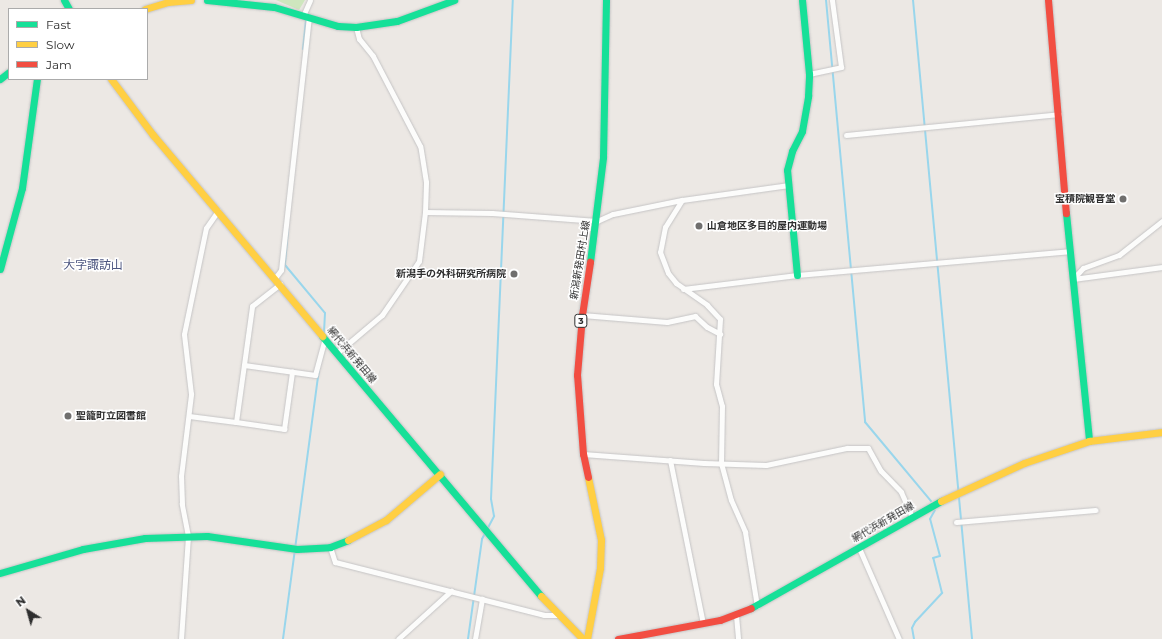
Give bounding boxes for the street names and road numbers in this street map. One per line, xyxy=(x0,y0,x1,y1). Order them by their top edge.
street label: 新潟新発田村上線 xyxy=(568,220,592,300)
road number: 3 xyxy=(574,314,588,328)
street label: 網代浜新発田線 xyxy=(325,324,379,386)
street label: 網代浜新発田線 xyxy=(850,499,916,545)

